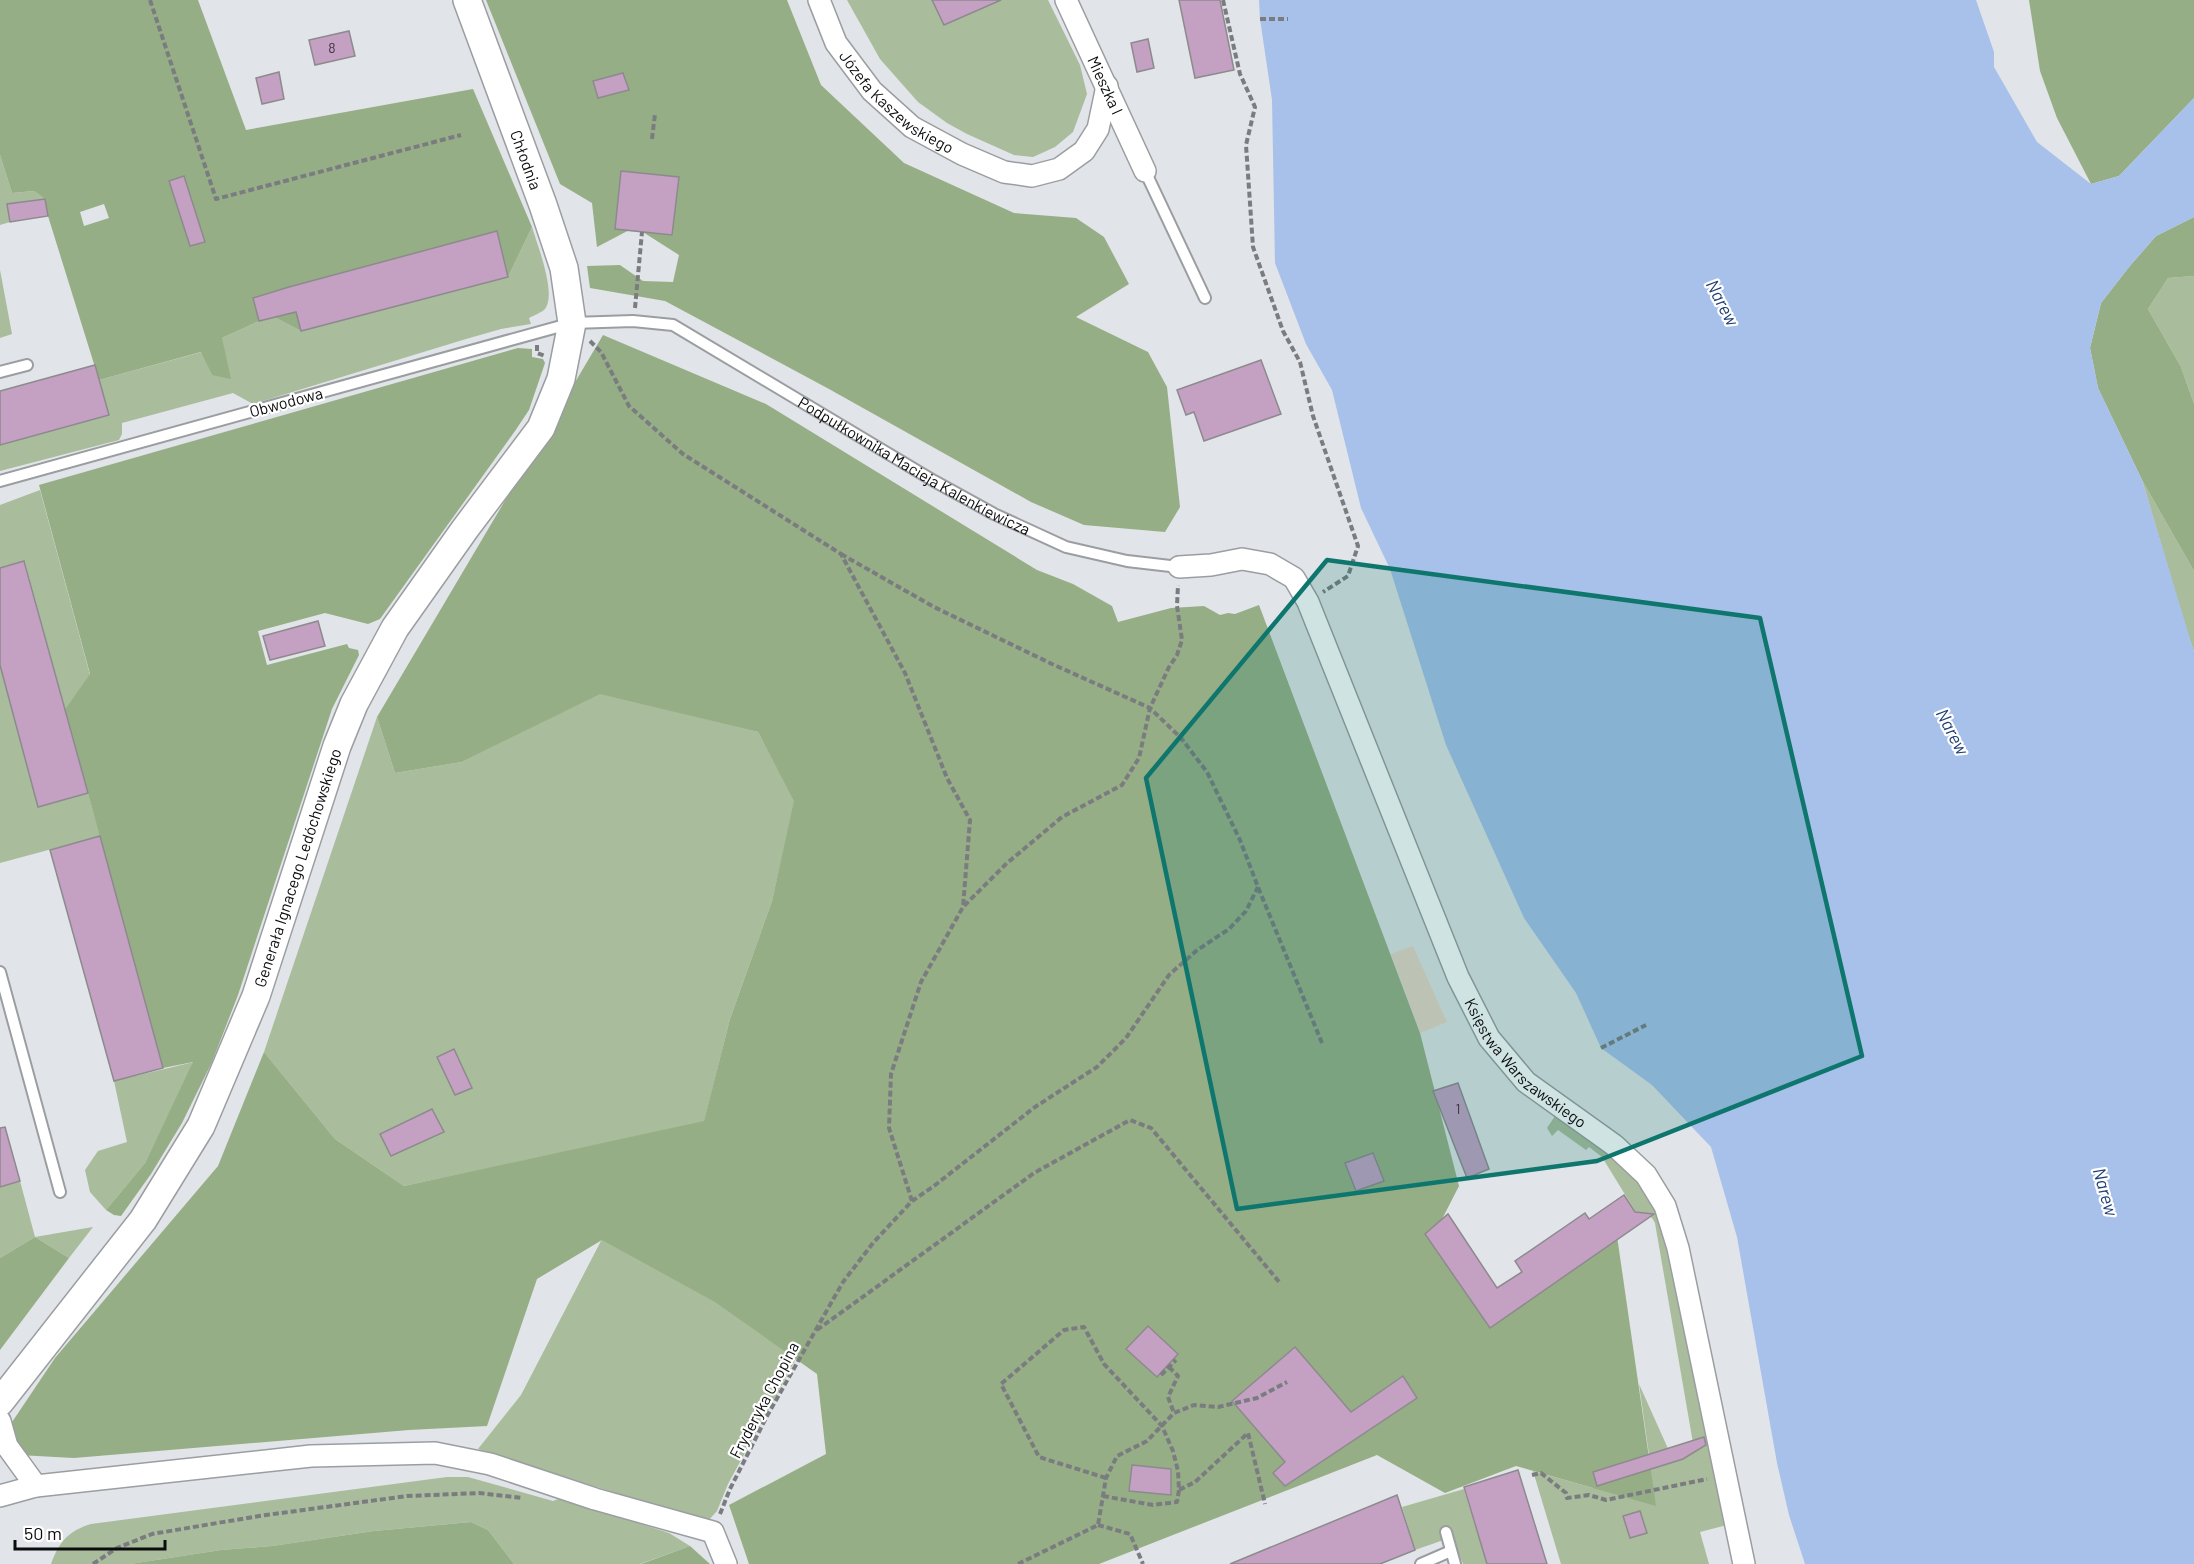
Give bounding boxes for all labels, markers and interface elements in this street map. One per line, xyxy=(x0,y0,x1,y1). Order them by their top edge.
house number: 8 xyxy=(328,39,336,56)
street label: Józefa Kaszewskiego xyxy=(836,46,957,157)
street label: Mieszka I xyxy=(1084,53,1128,117)
street label: Chłodnia xyxy=(507,127,546,192)
water label: Narew xyxy=(1702,276,1744,330)
street label: Obwodowa xyxy=(247,383,325,420)
street label: Podpułkownika Macieja Kalenkiewicza xyxy=(795,392,1033,538)
water label: Narew xyxy=(1932,705,1974,759)
street label: Generała Ignacego Ledóchowskiego xyxy=(250,746,345,989)
street label: Księstwa Warszawskiego xyxy=(1461,995,1590,1131)
house number: 1 xyxy=(1456,1100,1460,1117)
water label: Narew xyxy=(2089,1165,2123,1219)
street label: Fryderyka Chopina xyxy=(725,1338,802,1461)
scale bar xyxy=(15,1513,165,1551)
text: 50 m xyxy=(24,1522,62,1544)

